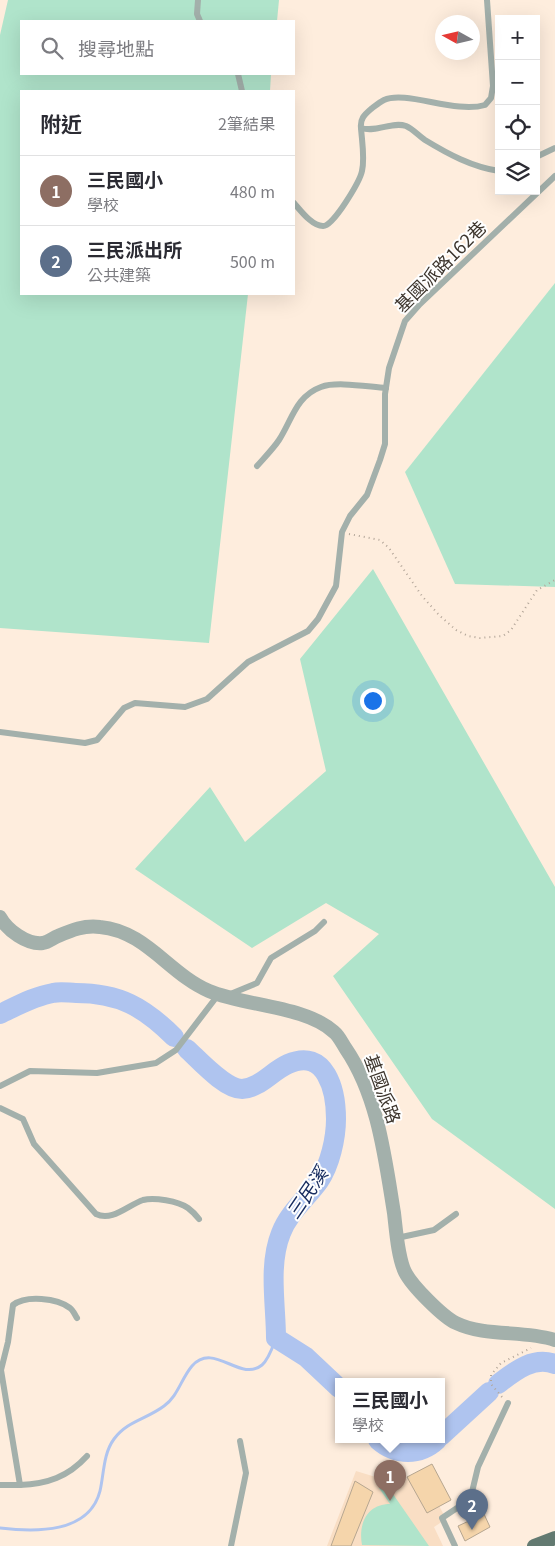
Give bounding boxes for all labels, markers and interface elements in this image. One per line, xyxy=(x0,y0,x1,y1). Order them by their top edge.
north arrow xyxy=(435,15,480,60)
map controls xyxy=(495,15,540,195)
button: + xyxy=(495,15,540,60)
search box xyxy=(20,20,295,75)
icon: search xyxy=(38,34,66,62)
text: 搜尋地點 xyxy=(78,34,154,61)
button: − xyxy=(495,60,540,105)
button: locate xyxy=(495,105,540,150)
text: 附近 xyxy=(40,108,82,138)
text: 2筆結果 xyxy=(218,111,275,135)
button: layers xyxy=(495,150,540,195)
text: 三民國小 xyxy=(87,165,163,192)
text: 1 xyxy=(51,179,61,203)
text: 480 m xyxy=(230,179,275,203)
text: 學校 xyxy=(87,192,119,216)
street label: 基國派路162巷 xyxy=(388,214,491,317)
text: 三民派出所 xyxy=(87,235,182,262)
text: 2 xyxy=(51,249,61,273)
text: 500 m xyxy=(230,249,275,273)
text: 公共建築 xyxy=(87,262,151,286)
your location xyxy=(360,688,386,714)
street label: 基國派路 xyxy=(359,1050,408,1127)
water label: 三民溪 xyxy=(279,1159,335,1223)
popup xyxy=(335,1378,445,1443)
text: 三民國小 xyxy=(352,1385,428,1412)
text: 學校 xyxy=(352,1412,384,1436)
pin: 1 xyxy=(374,1460,406,1501)
pin: 2 xyxy=(456,1489,488,1530)

